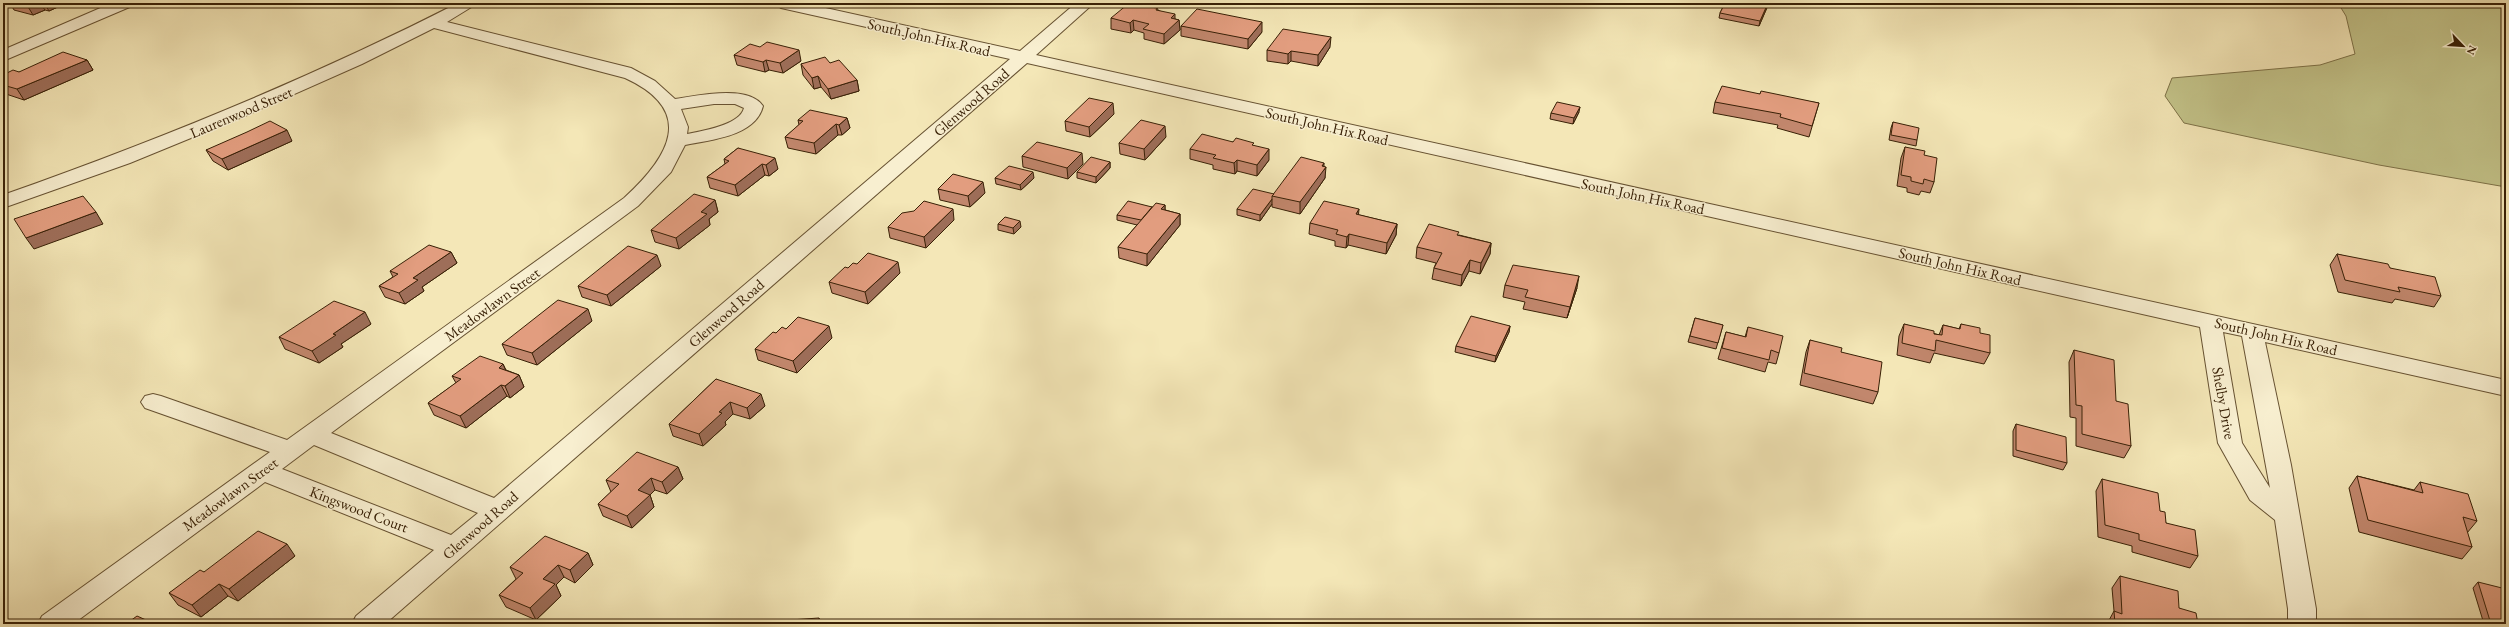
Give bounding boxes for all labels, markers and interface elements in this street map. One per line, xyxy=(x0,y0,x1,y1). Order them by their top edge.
street label: South John Hix Road xyxy=(866,14,993,60)
north arrow xyxy=(2443,26,2483,66)
text: N xyxy=(2464,43,2480,57)
street label: Glenwood Road xyxy=(929,64,1013,140)
street label: Laurenwood Street xyxy=(187,82,295,142)
street label: South John Hix Road xyxy=(1264,103,1391,149)
street label: South John Hix Road xyxy=(1580,174,1707,218)
street label: South John Hix Road xyxy=(1897,243,2024,289)
street label: Meadowlawn Street xyxy=(440,263,544,345)
street label: Glenwood Road xyxy=(684,275,768,351)
street label: South John Hix Road xyxy=(2213,313,2340,359)
street label: Shelby Drive xyxy=(2208,365,2240,441)
street label: Meadowlawn Street xyxy=(178,453,282,535)
street label: Kingswood Court xyxy=(307,481,411,537)
street label: Glenwood Road xyxy=(438,487,522,563)

